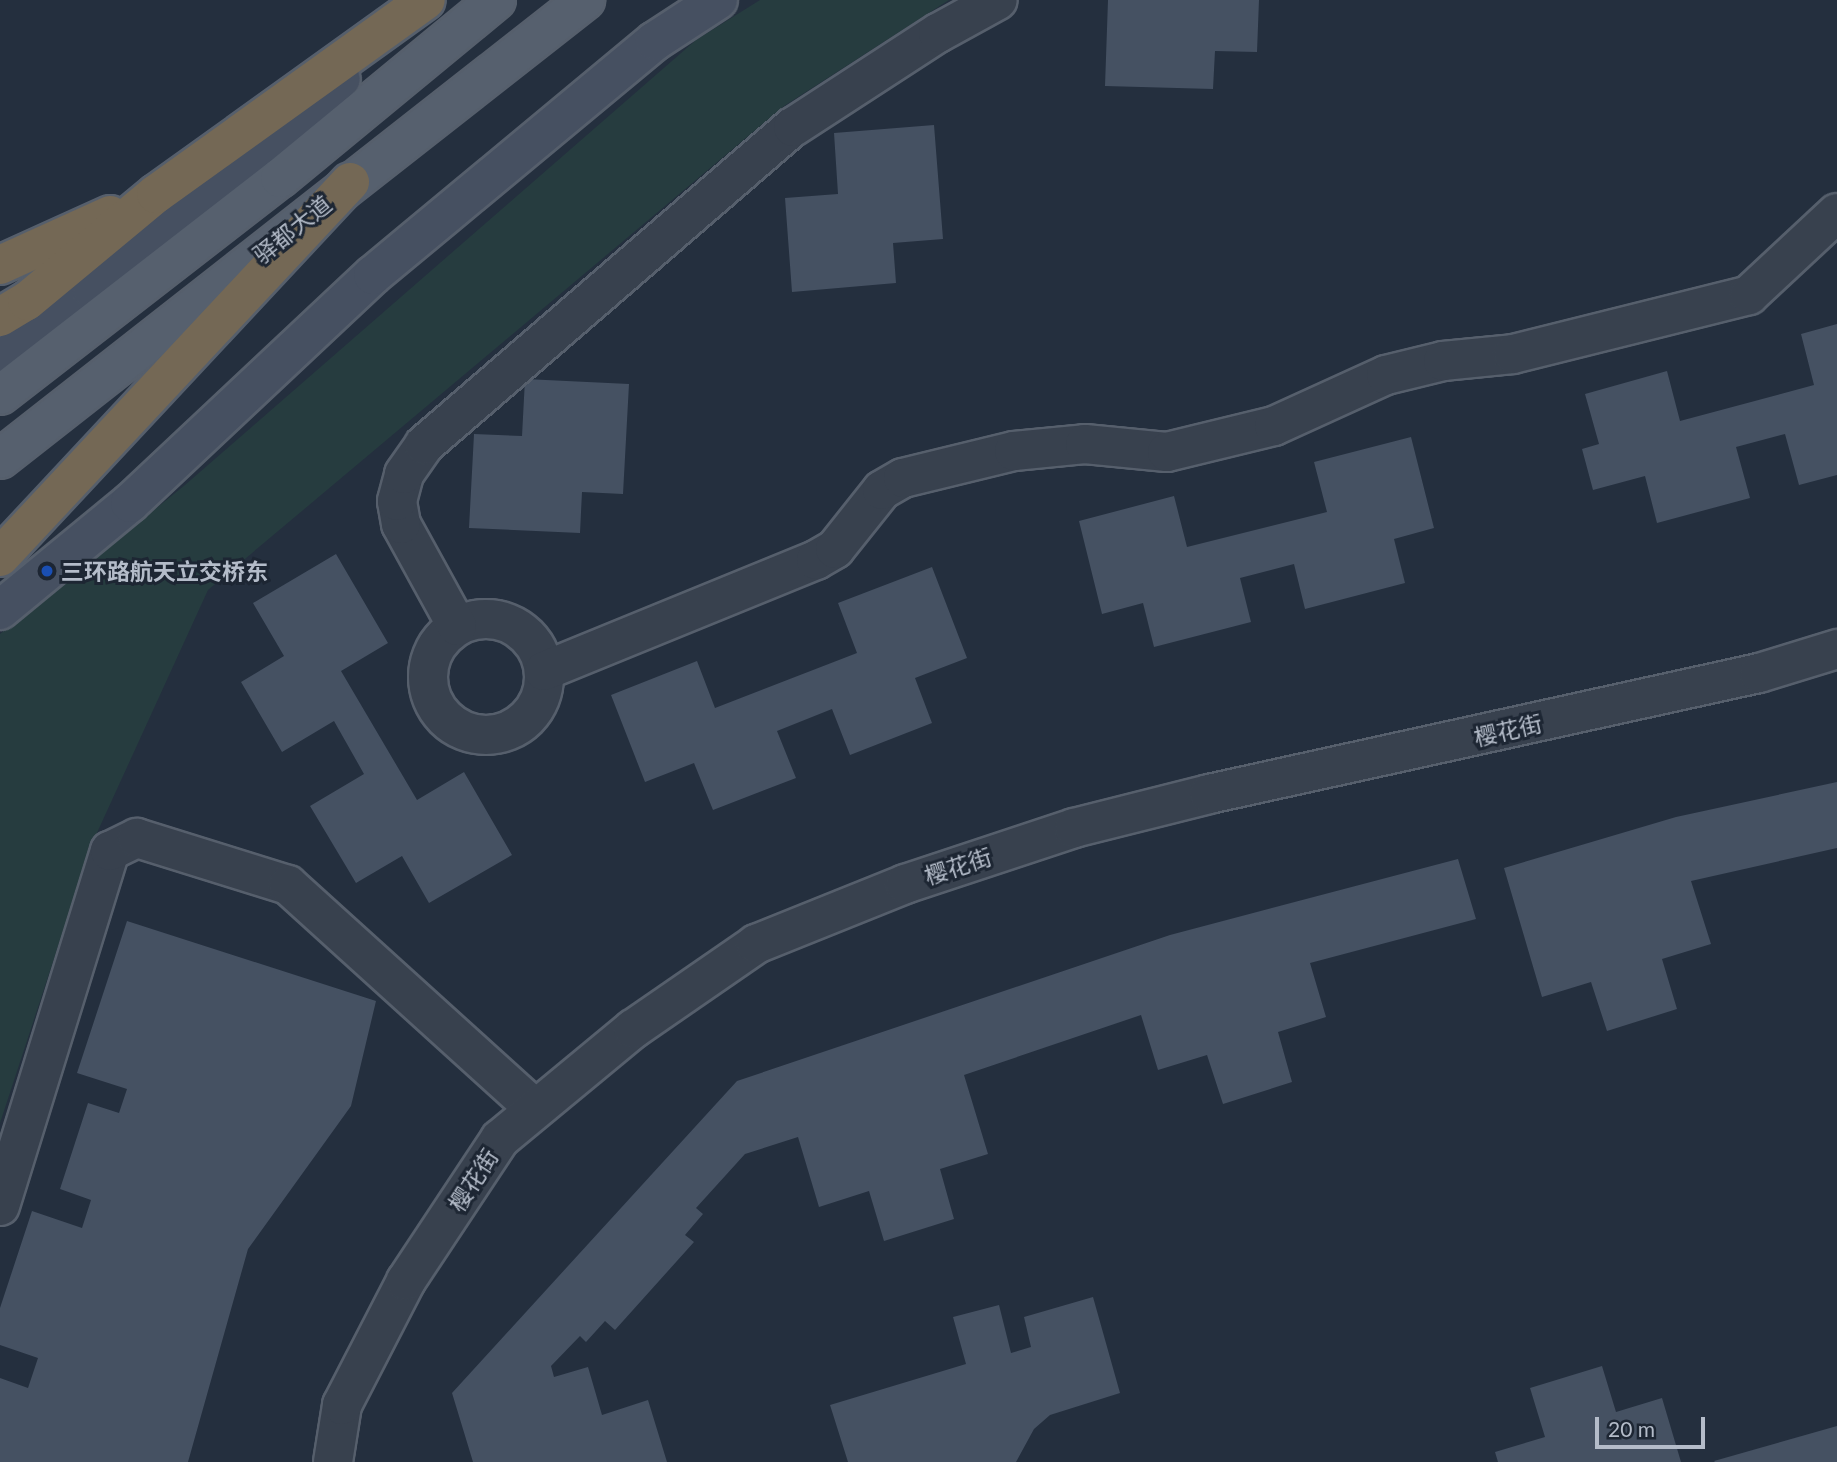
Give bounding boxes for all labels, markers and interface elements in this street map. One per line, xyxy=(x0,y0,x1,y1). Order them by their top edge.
street label: 驿都大道 xyxy=(248,189,336,269)
place label: 三环路航天立交桥东 xyxy=(61,557,268,585)
marker: 三环路航天立交桥东 xyxy=(39,563,55,579)
street label: 樱花街 xyxy=(1471,709,1545,751)
street label: 樱花街 xyxy=(921,842,995,890)
street label: 樱花街 xyxy=(443,1144,503,1216)
scale bar xyxy=(1599,1402,1709,1446)
text: 20 m xyxy=(1608,1416,1655,1441)

